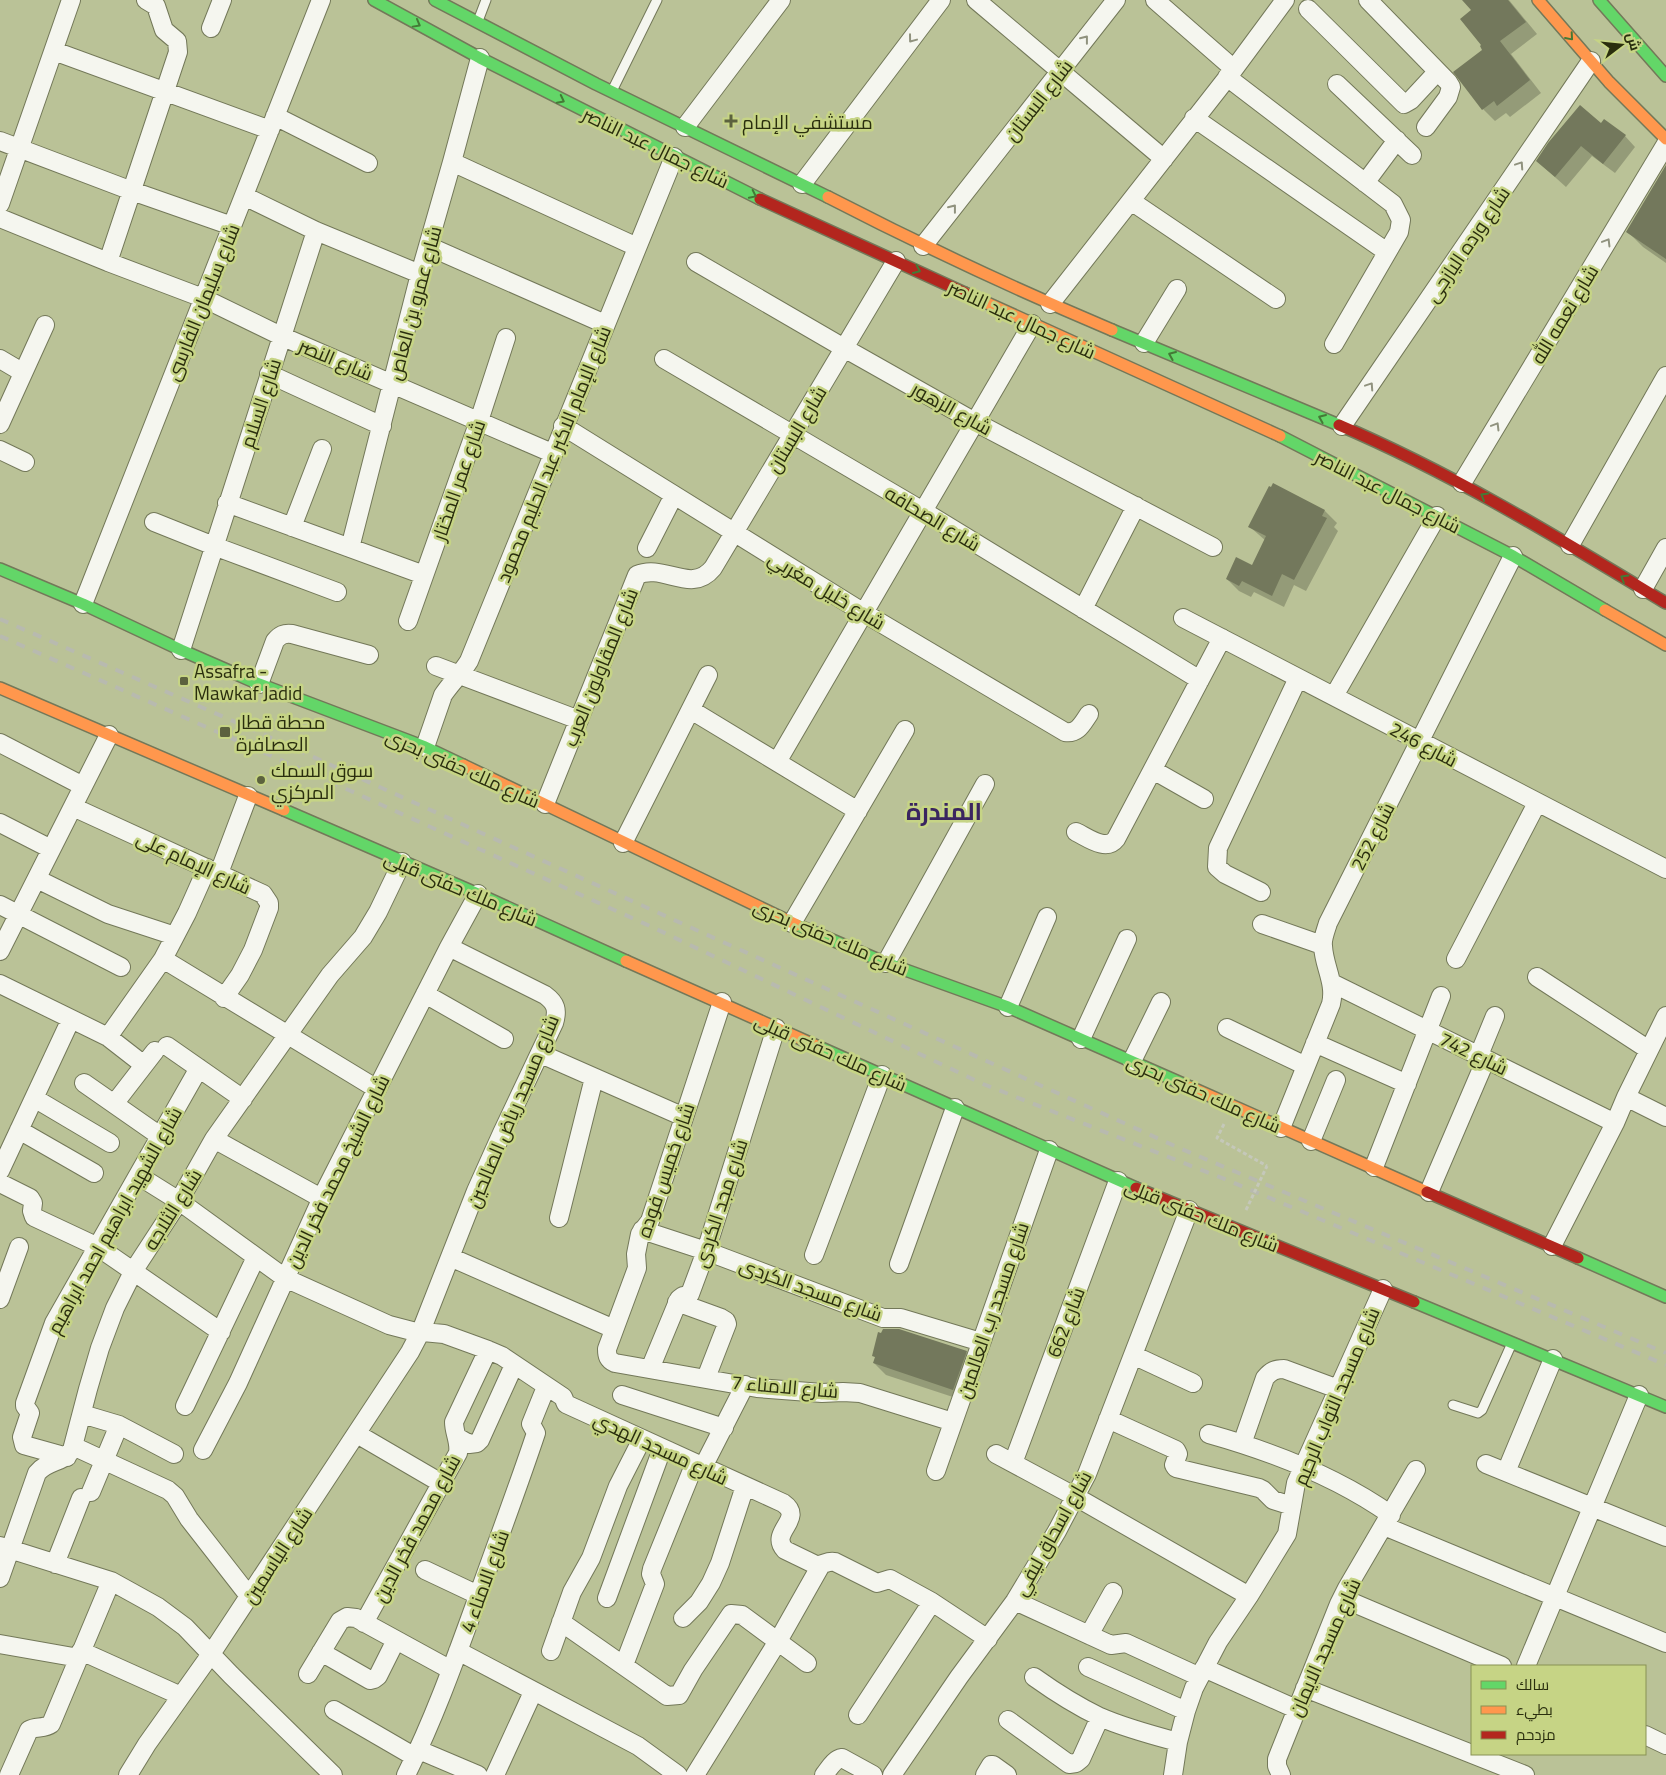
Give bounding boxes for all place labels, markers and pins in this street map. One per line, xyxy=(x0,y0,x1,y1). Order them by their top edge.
place label: مستشفي الإمام xyxy=(742,107,873,137)
marker: مستشفي الإمام xyxy=(724,114,738,128)
place label: Assafra - Mawkaf Jadid xyxy=(194,656,302,707)
marker: Assafra - Mawkaf Jadid xyxy=(178,675,190,687)
place label: محطة قطار العصافرة xyxy=(235,707,325,758)
marker: محطة قطار العصافرة xyxy=(218,725,232,739)
place label: سوق السمك المركزي xyxy=(271,755,373,807)
marker: سوق السمك المركزي xyxy=(255,774,267,786)

